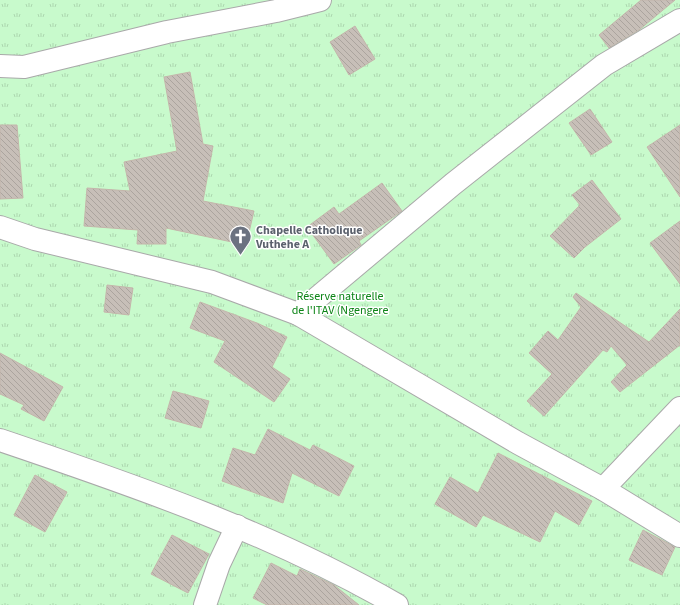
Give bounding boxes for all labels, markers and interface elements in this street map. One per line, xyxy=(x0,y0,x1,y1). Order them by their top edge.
place label: Chapelle Catholique Vuthehe A xyxy=(255,222,363,253)
church icon: Chapelle Catholique Vuthehe A xyxy=(227,224,253,257)
park label: Réserve naturelle de l'ITAV (Ngengere xyxy=(292,288,388,319)

